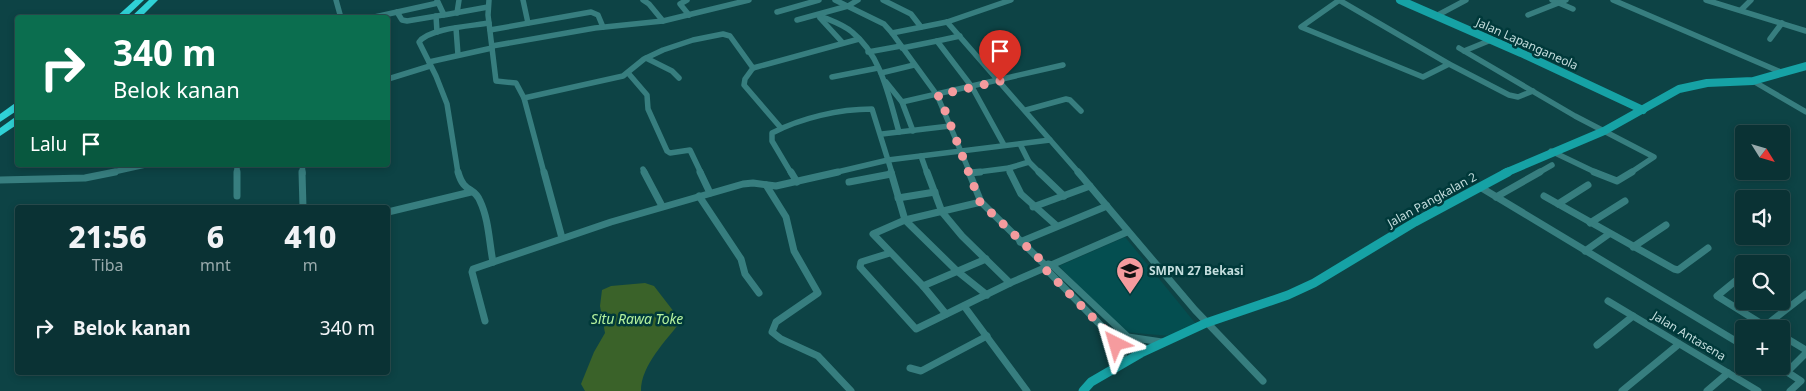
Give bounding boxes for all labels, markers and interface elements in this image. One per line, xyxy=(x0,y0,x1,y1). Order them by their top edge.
street label: Jalan Lapanganeola xyxy=(1472,13,1581,74)
text: 340 m xyxy=(113,29,216,76)
pin xyxy=(979,30,1021,81)
icon: right xyxy=(30,35,95,100)
icon: arrive xyxy=(986,37,1014,65)
text: Belok kanan xyxy=(113,74,240,104)
north arrow xyxy=(1735,125,1790,180)
map controls xyxy=(1735,125,1790,375)
icon: arrive xyxy=(77,130,105,158)
text: Lalu xyxy=(30,131,67,157)
street label: Jalan Pangkalan 2 xyxy=(1383,168,1480,232)
button: sound xyxy=(1735,190,1790,245)
text: 21:56 xyxy=(69,216,147,257)
text: 6 xyxy=(207,216,224,257)
text: 410 xyxy=(284,216,336,257)
text: Tiba xyxy=(92,254,123,276)
text: mnt xyxy=(200,254,231,276)
text: m xyxy=(303,254,318,276)
button: search xyxy=(1735,255,1790,310)
school or university icon: SMPN 27 Bekasi xyxy=(1115,256,1145,295)
place label: SMPN 27 Bekasi xyxy=(1149,262,1244,279)
street label: Jalan Antasena xyxy=(1648,306,1729,364)
water label: Situ Rawa Toke xyxy=(591,309,683,328)
icon: right xyxy=(30,314,58,342)
text: Belok kanan xyxy=(73,315,190,341)
text: 340 m xyxy=(320,315,375,341)
position arrow xyxy=(1089,317,1141,369)
button: + xyxy=(1735,320,1790,375)

